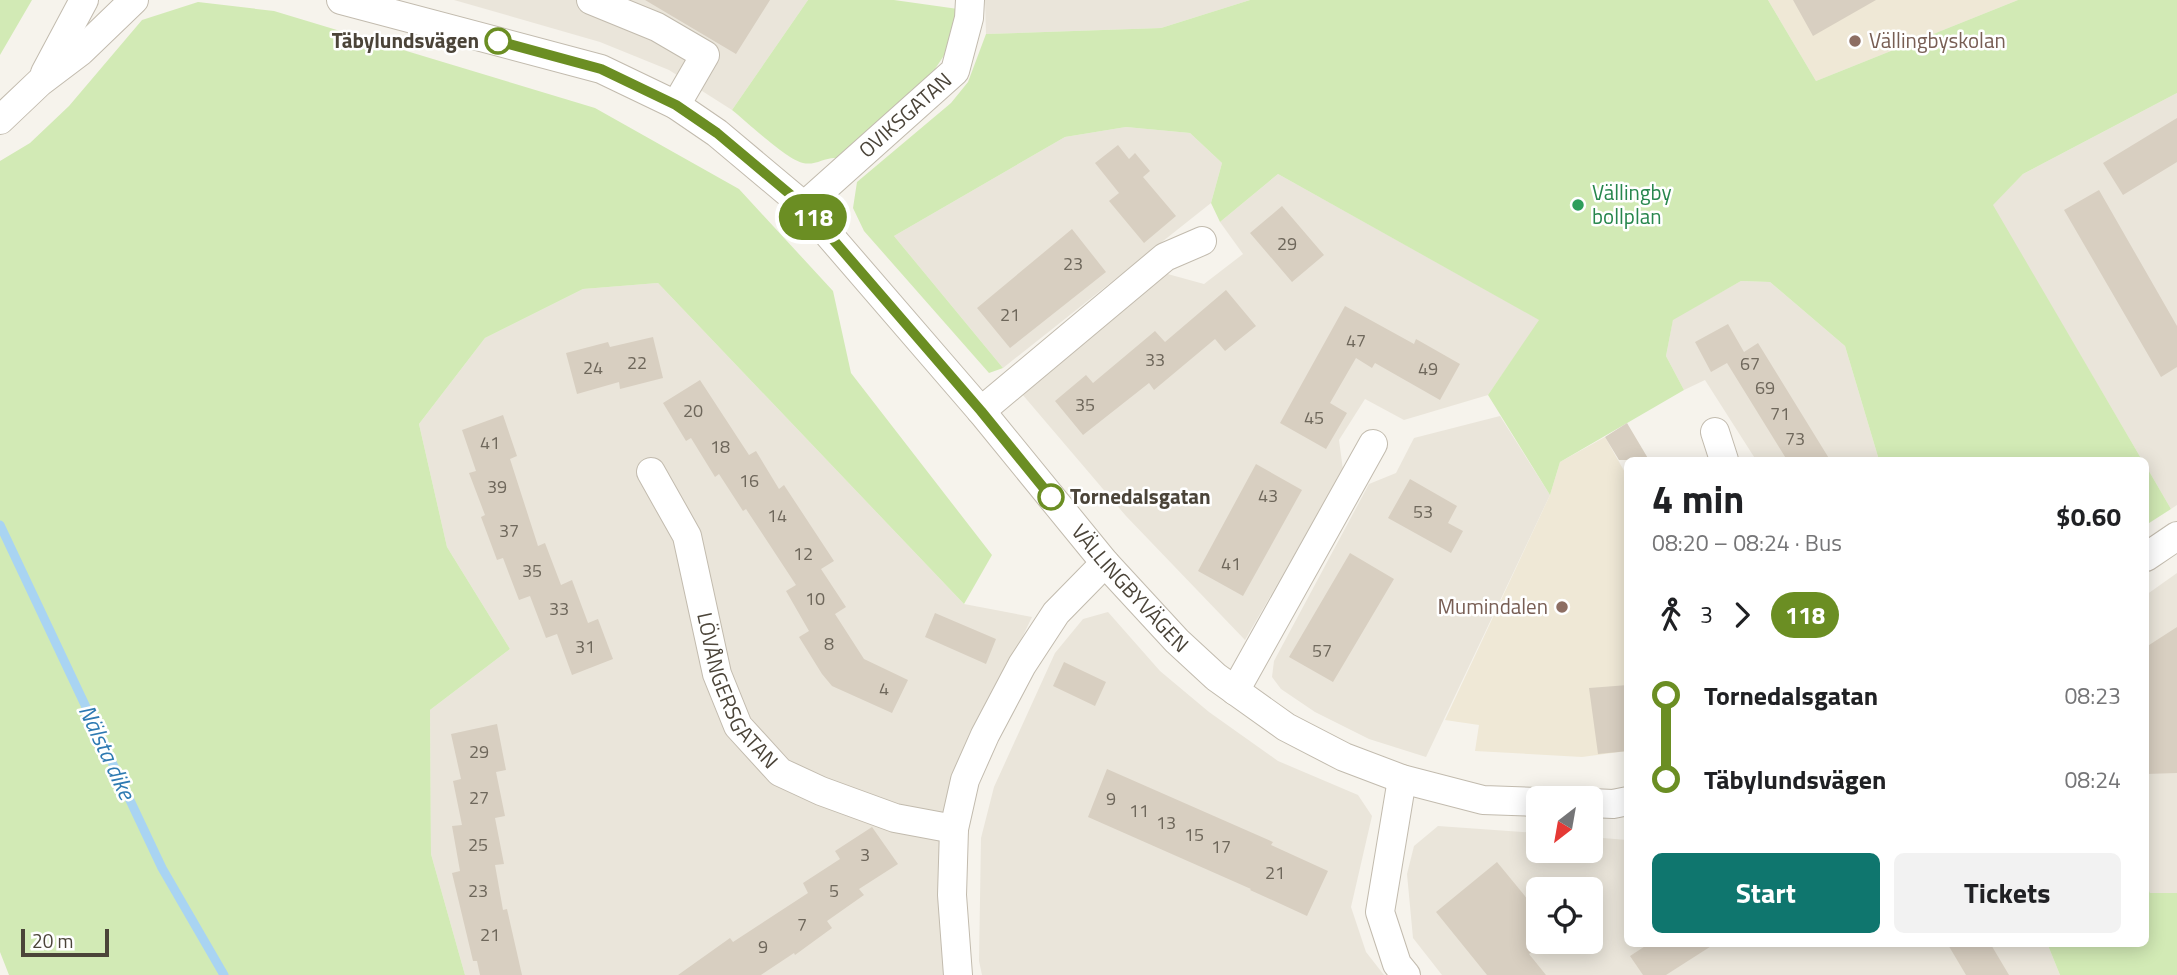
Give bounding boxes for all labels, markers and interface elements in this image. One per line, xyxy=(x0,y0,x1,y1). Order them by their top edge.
place label: Täbylundsvägen xyxy=(332,24,479,56)
place label: Vällingbyskolan xyxy=(1869,24,2006,56)
marker: Täbylundsvägen xyxy=(485,28,511,54)
marker: Vällingbyskolan xyxy=(1847,33,1863,49)
street label: OVIKSGATAN xyxy=(851,64,958,165)
place label: Vällingby bollplan xyxy=(1592,176,1672,232)
line badge: 118 xyxy=(773,194,853,240)
marker: Vällingby bollplan xyxy=(1570,197,1586,213)
text: 118 xyxy=(793,199,833,235)
house number: 29 xyxy=(1277,230,1297,257)
house number: 23 xyxy=(1063,250,1083,277)
house number: 21 xyxy=(1000,301,1020,328)
house number: 47 xyxy=(1346,327,1366,354)
house number: 33 xyxy=(1145,346,1165,373)
house number: 22 xyxy=(627,349,647,376)
house number: 67 xyxy=(1740,350,1760,377)
house number: 24 xyxy=(583,354,603,381)
house number: 49 xyxy=(1418,355,1438,382)
house number: 69 xyxy=(1755,374,1775,401)
house number: 35 xyxy=(1075,391,1095,418)
house number: 20 xyxy=(683,397,703,424)
house number: 71 xyxy=(1770,400,1790,427)
house number: 45 xyxy=(1304,404,1324,431)
house number: 73 xyxy=(1785,425,1805,452)
house number: 41 xyxy=(480,429,500,456)
house number: 18 xyxy=(710,433,730,460)
house number: 16 xyxy=(739,467,759,494)
text: 4 min xyxy=(1652,470,1744,528)
house number: 39 xyxy=(487,473,507,500)
place label: Tornedalsgatan xyxy=(1070,480,1211,512)
house number: 43 xyxy=(1258,482,1278,509)
marker: Tornedalsgatan xyxy=(1038,484,1064,510)
text: $0.60 xyxy=(2056,497,2121,536)
house number: 53 xyxy=(1413,498,1433,525)
house number: 14 xyxy=(767,502,787,529)
house number: 37 xyxy=(499,517,519,544)
street label: VÄLLINGBYVÄGEN xyxy=(1064,517,1197,659)
text: 08:20 – 08:24 · Bus xyxy=(1652,525,1842,560)
house number: 12 xyxy=(793,540,813,567)
house number: 41 xyxy=(1221,550,1241,577)
house number: 35 xyxy=(522,557,542,584)
house number: 10 xyxy=(805,585,825,612)
place label: Mumindalen xyxy=(1437,590,1548,622)
house number: 33 xyxy=(549,595,569,622)
icon: walk xyxy=(1652,596,1690,634)
icon: forward xyxy=(1723,596,1761,634)
text: 3 xyxy=(1700,597,1713,632)
text: 118 xyxy=(1785,597,1825,633)
marker: Mumindalen xyxy=(1554,599,1570,615)
street label: LÖVÅNGERSGATAN xyxy=(689,609,786,775)
house number: 8 xyxy=(824,630,834,657)
house number: 31 xyxy=(575,633,595,660)
house number: 57 xyxy=(1312,637,1332,664)
house number: 4 xyxy=(879,675,889,702)
text: Tornedalsgatan xyxy=(1704,676,1878,715)
text: 08:23 xyxy=(2064,678,2121,713)
water label: Nälsta dike xyxy=(70,698,145,806)
house number: 29 xyxy=(469,738,489,765)
text: Täbylundsvägen xyxy=(1704,760,1886,799)
text: 08:24 xyxy=(2064,762,2121,797)
house number: 27 xyxy=(469,784,489,811)
house number: 9 xyxy=(1106,785,1116,812)
north arrow xyxy=(1526,786,1603,863)
map controls xyxy=(1526,786,1603,954)
house number: 11 xyxy=(1129,797,1149,824)
house number: 13 xyxy=(1156,809,1176,836)
house number: 15 xyxy=(1184,821,1204,848)
house number: 25 xyxy=(468,831,488,858)
house number: 17 xyxy=(1211,833,1231,860)
house number: 3 xyxy=(860,841,870,868)
button: Start xyxy=(1652,853,1880,933)
button: Tickets xyxy=(1894,853,2121,933)
house number: 21 xyxy=(1265,859,1285,886)
house number: 23 xyxy=(468,877,488,904)
house number: 5 xyxy=(829,877,839,904)
button: locate xyxy=(1526,877,1603,954)
house number: 7 xyxy=(797,911,807,938)
house number: 21 xyxy=(480,921,500,948)
scale bar xyxy=(21,926,108,958)
text: 20 m xyxy=(32,926,73,955)
house number: 9 xyxy=(758,933,768,960)

